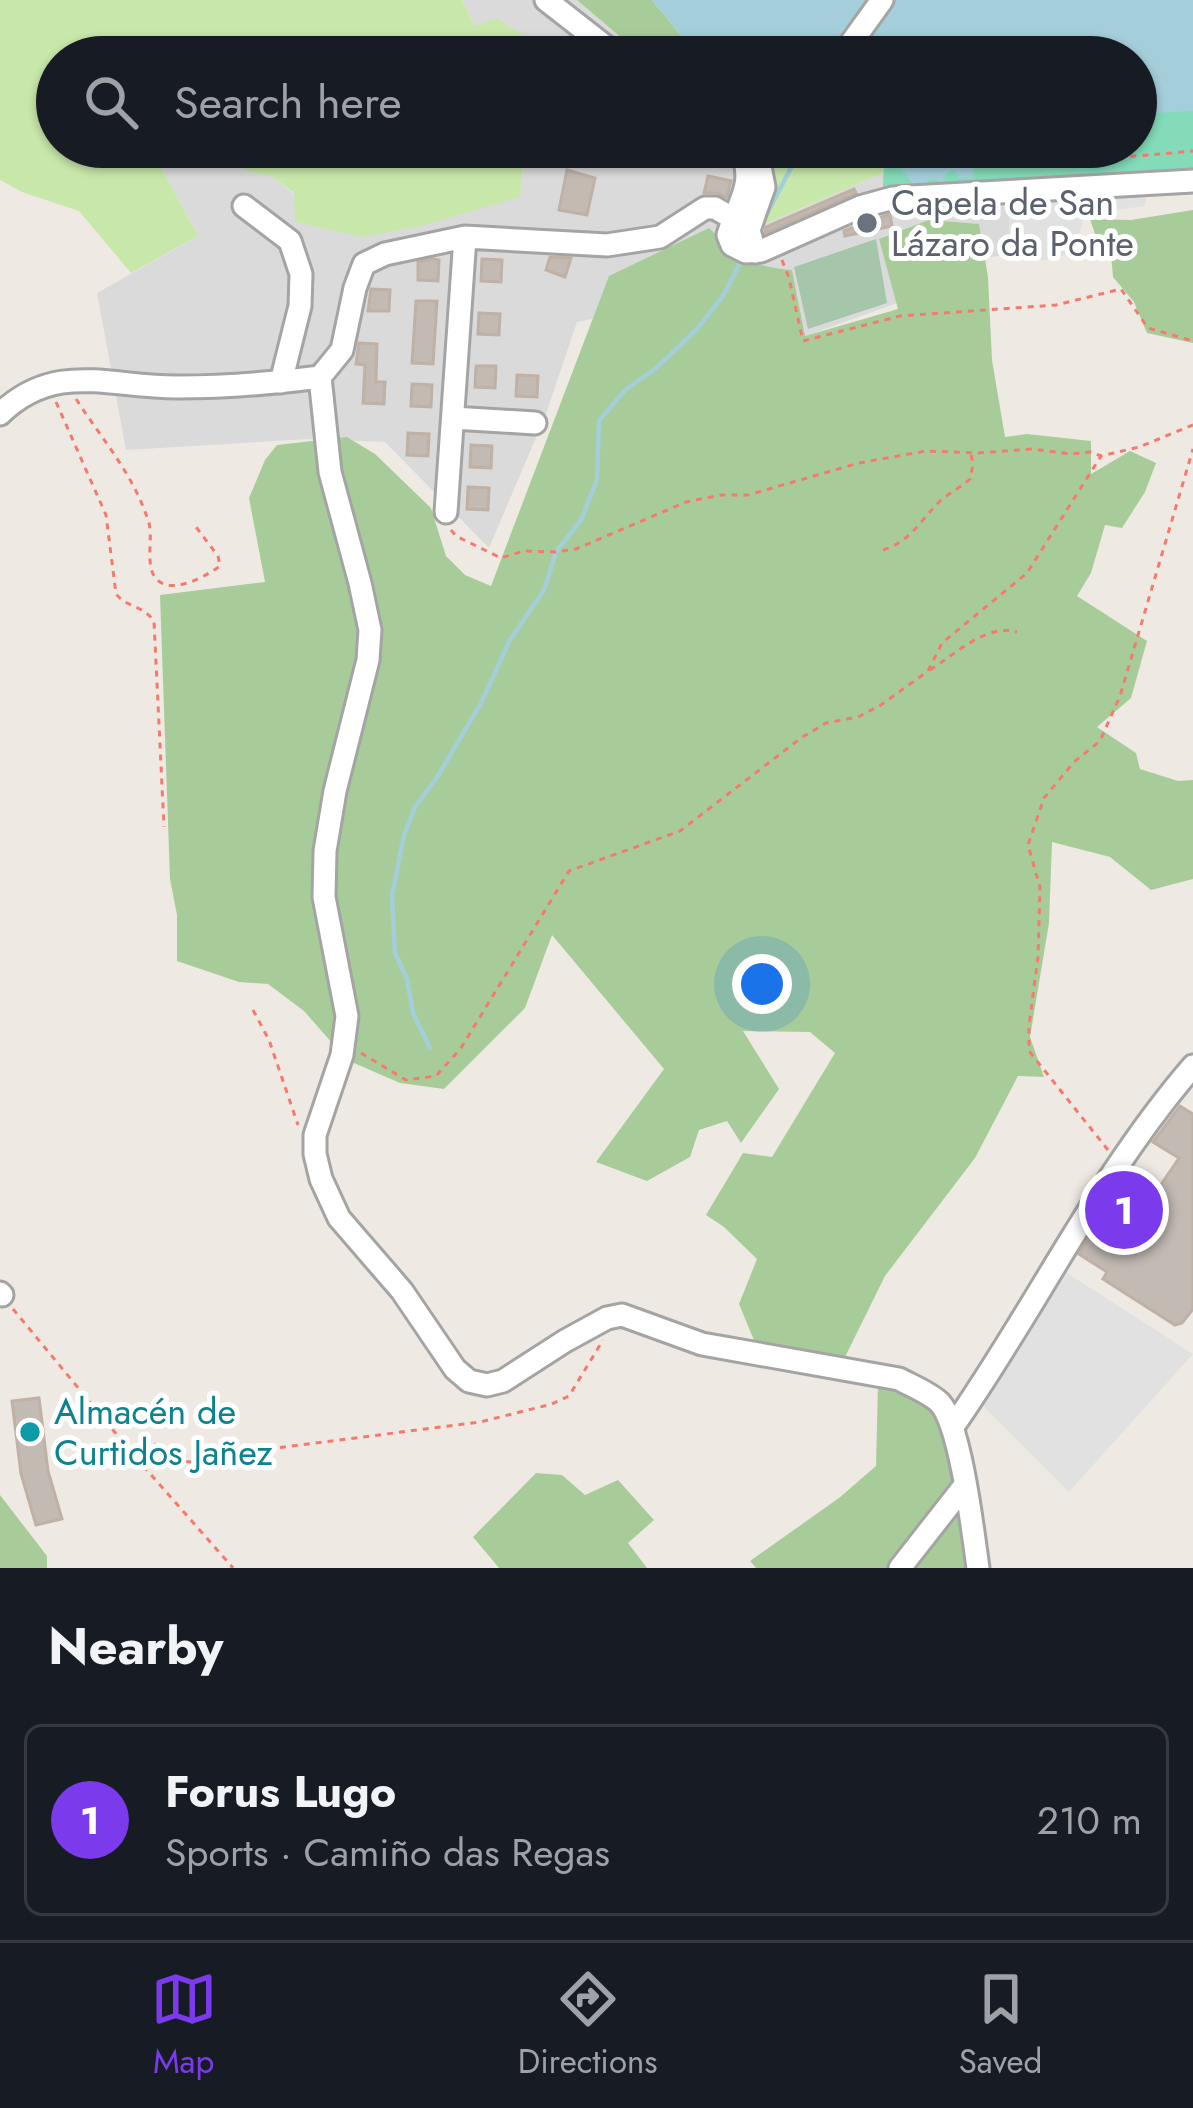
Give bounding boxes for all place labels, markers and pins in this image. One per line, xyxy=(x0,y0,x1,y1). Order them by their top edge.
place label: Capela de San Lázaro da Ponte xyxy=(891,176,1134,269)
marker: Capela de San Lázaro da Ponte xyxy=(854,210,880,236)
pin: 1 xyxy=(1085,1165,1163,1255)
place label: Almacén de Curtidos Jañez xyxy=(54,1385,273,1478)
marker: Almacén de Curtidos Jañez xyxy=(17,1419,43,1445)

